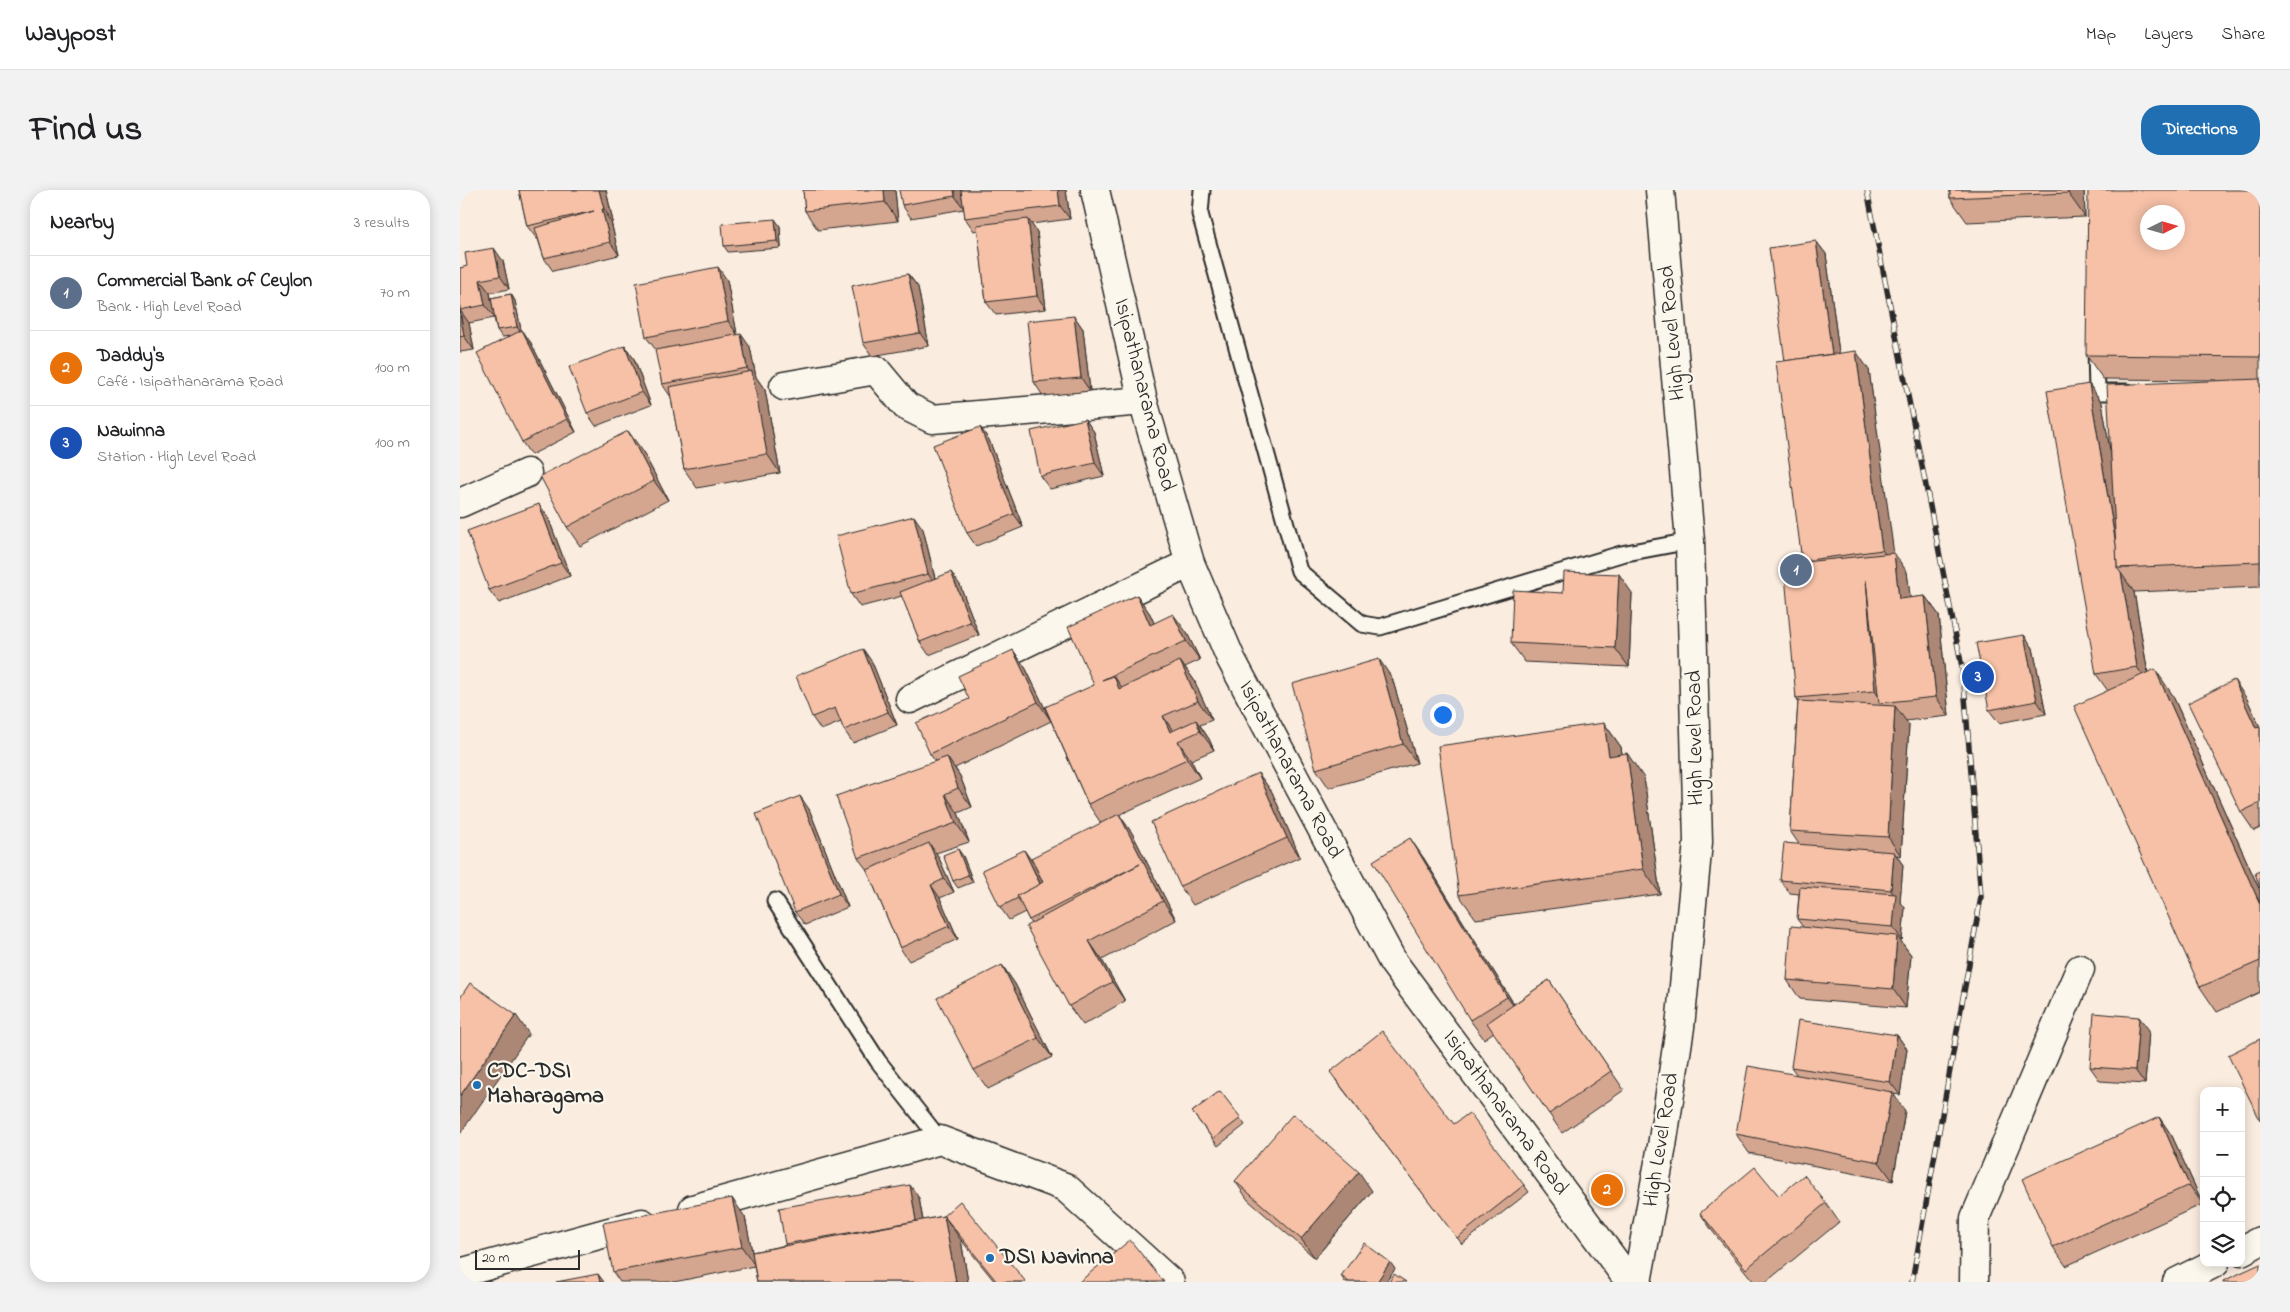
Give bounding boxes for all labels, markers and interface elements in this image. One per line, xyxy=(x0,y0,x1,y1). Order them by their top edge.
text: Waypost xyxy=(25,17,116,52)
text: Map xyxy=(2086,22,2116,48)
text: Layers xyxy=(2144,22,2194,48)
text: Share xyxy=(2222,22,2265,48)
text: Find us xyxy=(30,105,142,156)
button: Directions xyxy=(2141,105,2260,155)
north arrow xyxy=(2140,205,2185,250)
text: Nearby xyxy=(50,208,114,238)
text: 3 results xyxy=(354,211,410,235)
street label: High Level Road xyxy=(1651,264,1696,402)
text: Commercial Bank of Ceylon xyxy=(97,268,312,295)
text: 1 xyxy=(63,281,69,305)
text: 70 m xyxy=(380,281,410,305)
text: Bank · High Level Road xyxy=(97,295,241,319)
street label: Isipathanarama Road xyxy=(1105,295,1183,495)
text: Daddy's xyxy=(97,343,165,370)
text: 2 xyxy=(62,356,70,380)
text: 100 m xyxy=(375,356,410,380)
text: Café · Isipathanarama Road xyxy=(97,370,283,394)
text: Nawinna xyxy=(97,418,165,445)
text: 3 xyxy=(63,431,69,455)
text: 100 m xyxy=(375,431,410,455)
text: Station · High Level Road xyxy=(97,445,256,469)
pin: 1 xyxy=(1780,551,1812,589)
pin: 3 xyxy=(1962,658,1994,696)
street label: High Level Road xyxy=(1679,670,1714,806)
street label: Isipathanarama Road xyxy=(1229,675,1351,865)
your location xyxy=(1430,702,1456,728)
street label: Isipathanarama Road xyxy=(1434,1024,1576,1202)
place label: CDC-DSI Maharagama xyxy=(487,1056,604,1114)
street label: High Level Road xyxy=(1636,1070,1689,1210)
marker: CDC-DSI Maharagama xyxy=(471,1079,483,1091)
map controls xyxy=(2200,1087,2245,1267)
button: + xyxy=(2200,1087,2245,1132)
button: − xyxy=(2200,1132,2245,1177)
pin: 2 xyxy=(1591,1171,1623,1209)
button: locate xyxy=(2200,1177,2245,1222)
button: layers xyxy=(2200,1222,2245,1267)
place label: DSI Navinna xyxy=(999,1242,1114,1274)
scale bar xyxy=(475,1247,580,1270)
text: 20 m xyxy=(482,1248,509,1269)
marker: DSI Navinna xyxy=(984,1252,996,1264)

